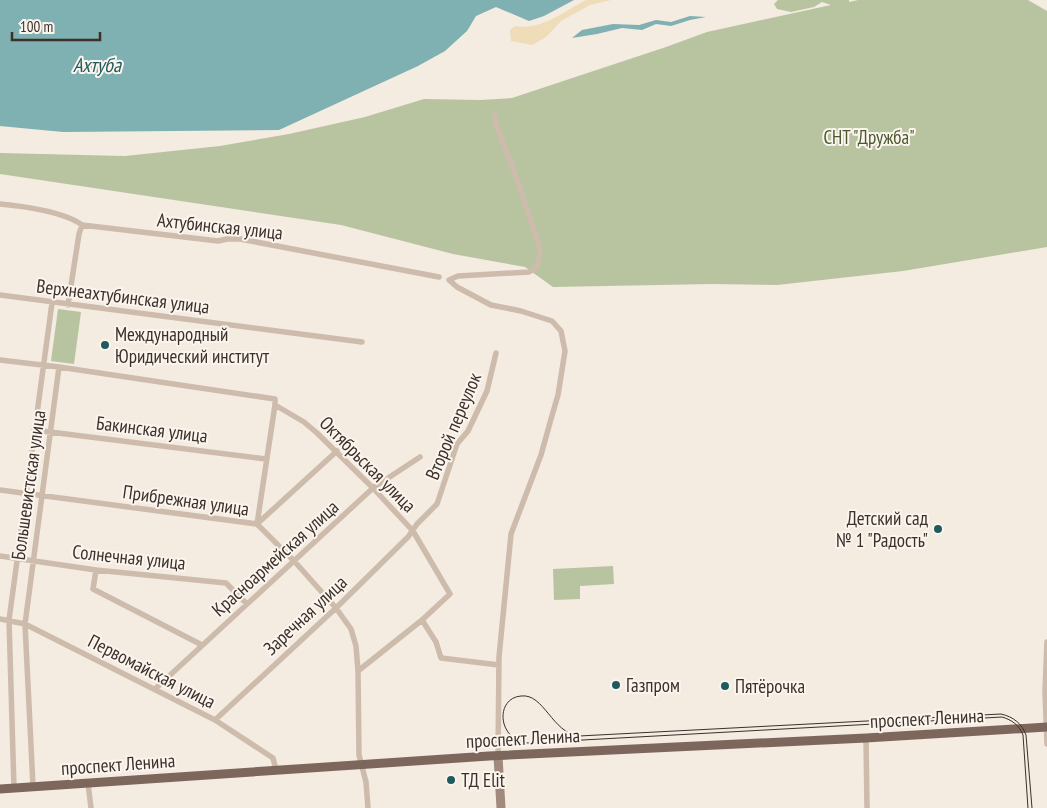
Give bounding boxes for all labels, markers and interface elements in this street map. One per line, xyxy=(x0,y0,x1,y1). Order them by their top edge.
scale bar xyxy=(12,10,100,42)
text: 100 m xyxy=(20,17,53,36)
water label: Ахтуба xyxy=(73,52,122,78)
park label: СНТ "Дружба" xyxy=(823,125,915,149)
street label: Ахтубинская улица xyxy=(156,207,284,245)
street label: Верхнеахтубинская улица xyxy=(35,273,211,319)
place label: Международный Юридический институт xyxy=(115,322,270,368)
marker: Международный Юридический институт xyxy=(99,339,111,351)
street label: Второй переулок xyxy=(420,368,487,483)
street label: Большевистская улица xyxy=(6,409,50,561)
street label: Бакинская улица xyxy=(95,410,209,448)
street label: Октябрьская улица xyxy=(315,411,421,517)
street label: Прибрежная улица xyxy=(121,479,251,521)
street label: Красноармейская улица xyxy=(207,495,343,621)
place label: Детский сад № 1 "Радость" xyxy=(836,506,929,552)
marker: Детский сад № 1 "Радость" xyxy=(932,523,944,535)
street label: Солнечная улица xyxy=(71,539,187,575)
street label: Заречная улица xyxy=(258,570,352,660)
street label: Первомайская улица xyxy=(84,629,220,713)
place label: Газпром xyxy=(626,673,680,697)
place label: Пятёрочка xyxy=(735,674,805,698)
marker: Газпром xyxy=(610,679,622,691)
marker: Пятёрочка xyxy=(719,680,731,692)
street label: проспект Ленина xyxy=(869,703,985,733)
street label: проспект Ленина xyxy=(465,723,581,753)
street label: проспект Ленина xyxy=(60,748,176,780)
place label: ТД Elit xyxy=(461,768,506,792)
marker: ТД Elit xyxy=(445,774,457,786)

